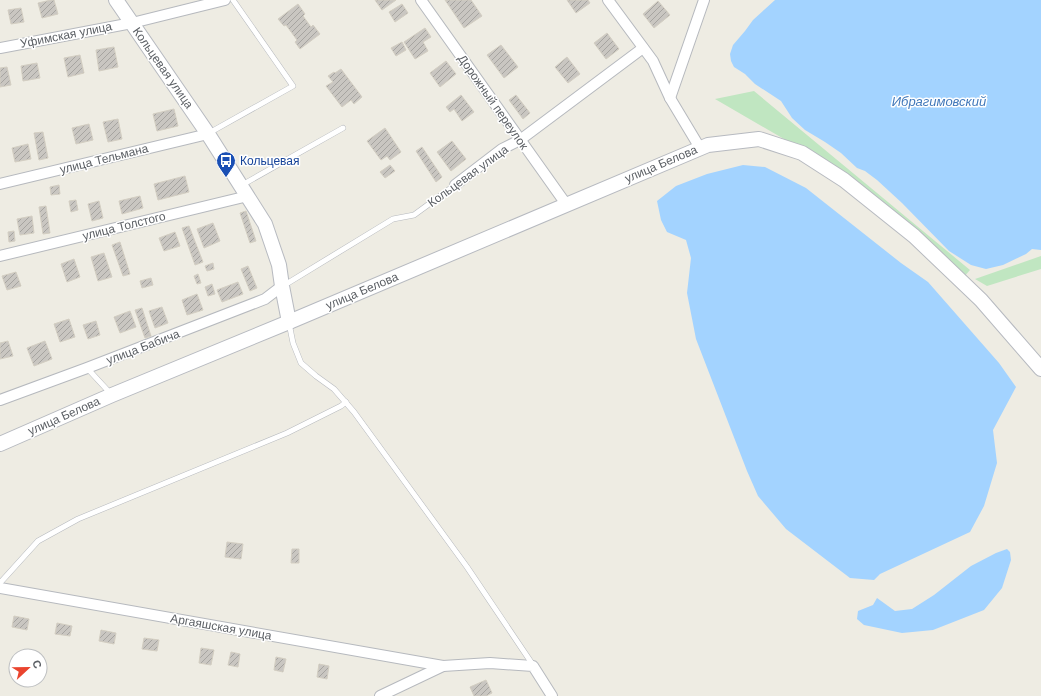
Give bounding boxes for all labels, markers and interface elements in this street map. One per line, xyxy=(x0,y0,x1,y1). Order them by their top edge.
street label: Уфимская улица xyxy=(19,19,114,51)
street label: Кольцевая улица xyxy=(130,25,196,112)
street label: Дорожный переулок xyxy=(455,52,531,153)
water label: Ибрагимовский xyxy=(892,94,986,109)
street label: улица Тельмана xyxy=(58,141,150,177)
street label: Кольцевая улица xyxy=(425,142,511,210)
street label: улица Белова xyxy=(623,142,700,186)
bus stop icon: Кольцевая xyxy=(215,150,237,178)
place label: Кольцевая xyxy=(240,154,299,168)
street label: улица Толстого xyxy=(81,209,167,243)
street label: улица Белова xyxy=(324,269,401,313)
street label: улица Бабича xyxy=(104,326,182,367)
street label: улица Белова xyxy=(26,394,102,438)
street label: Аргаяшская улица xyxy=(169,611,273,643)
north arrow xyxy=(8,648,48,688)
text: С xyxy=(30,658,44,670)

